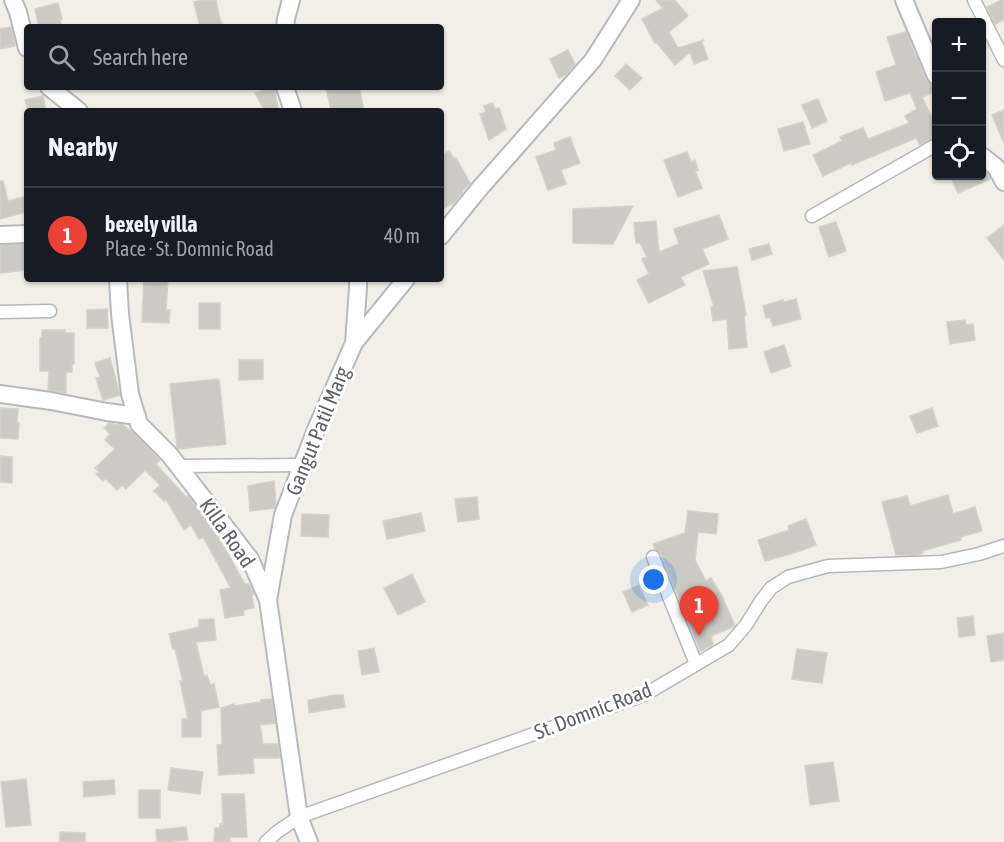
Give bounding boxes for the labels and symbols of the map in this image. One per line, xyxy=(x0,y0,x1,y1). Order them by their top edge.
street label: Gangut Patil Marg xyxy=(280,363,354,498)
street label: Killa Road xyxy=(195,493,260,572)
your location xyxy=(639,565,668,594)
pin: 1 xyxy=(680,586,718,636)
street label: St. Domnic Road xyxy=(530,677,655,743)

